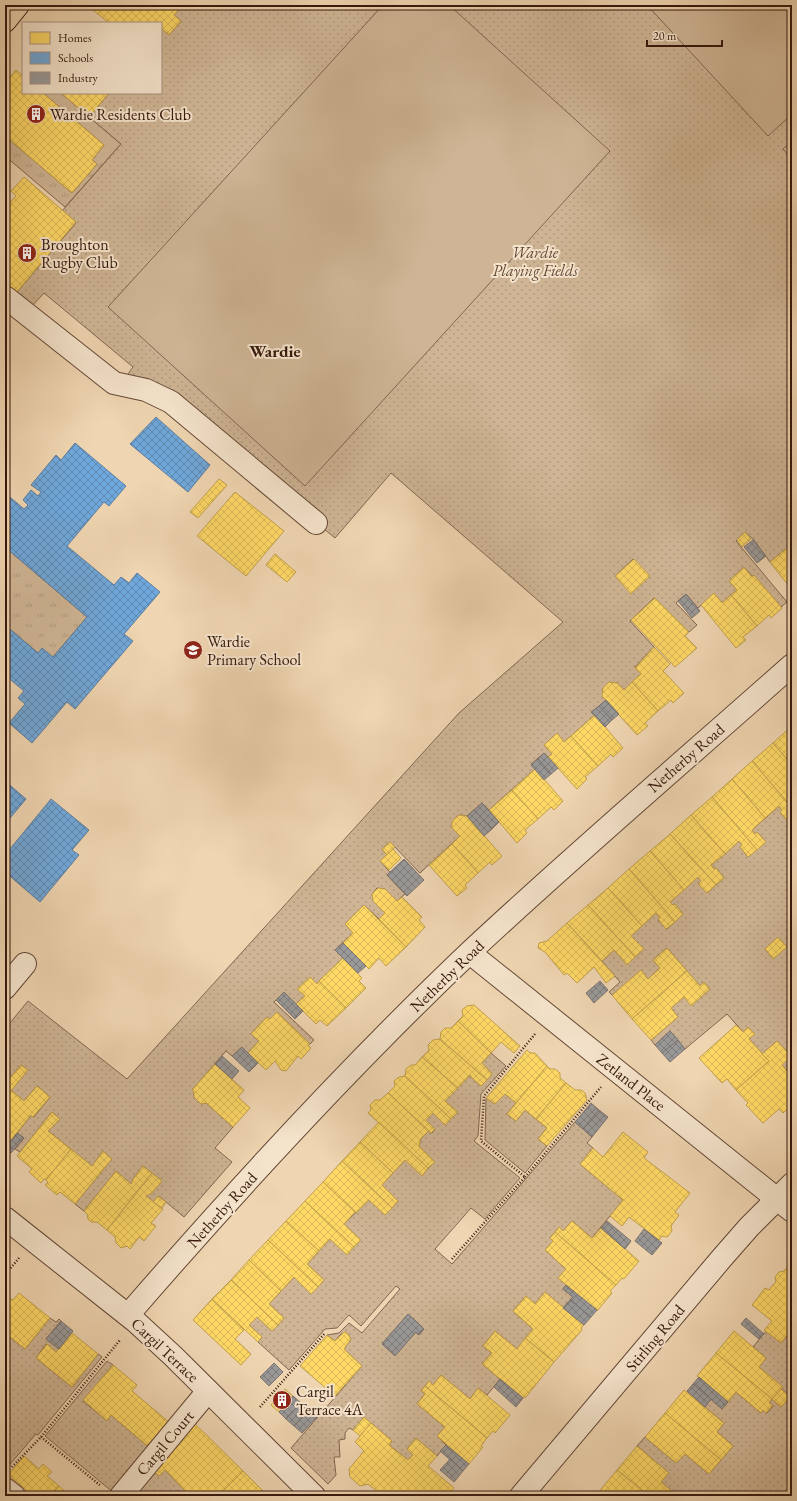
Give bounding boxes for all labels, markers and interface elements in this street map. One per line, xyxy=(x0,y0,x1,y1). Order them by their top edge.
legend xyxy=(22,22,162,94)
scale bar xyxy=(647,22,722,48)
text: 20 m xyxy=(653,28,677,44)
text: Homes xyxy=(58,30,92,46)
text: Schools xyxy=(58,50,93,66)
text: Industry xyxy=(58,70,98,86)
building icon: Wardie Residents Club xyxy=(25,103,47,125)
place label: Wardie Residents Club xyxy=(50,104,191,125)
place label: Broughton Rugby Club xyxy=(41,234,118,273)
building icon: Broughton Rugby Club xyxy=(16,242,38,264)
park label: Wardie Playing Fields xyxy=(492,242,578,281)
district label: Wardie xyxy=(249,340,301,362)
place label: Wardie Primary School xyxy=(207,631,301,670)
school or university icon: Wardie Primary School xyxy=(182,639,204,661)
street label: Netherby Road xyxy=(643,718,730,797)
street label: Netherby Road xyxy=(405,935,489,1017)
street label: Zetland Place xyxy=(592,1048,670,1116)
street label: Netherby Road xyxy=(182,1167,262,1252)
street label: Stirling Road xyxy=(621,1299,690,1376)
street label: Cargil Terrace xyxy=(126,1313,204,1387)
place label: Cargil Terrace 4A xyxy=(296,1381,364,1420)
building icon: Cargil Terrace 4A xyxy=(271,1389,293,1411)
street label: Cargil Court xyxy=(132,1406,198,1480)

